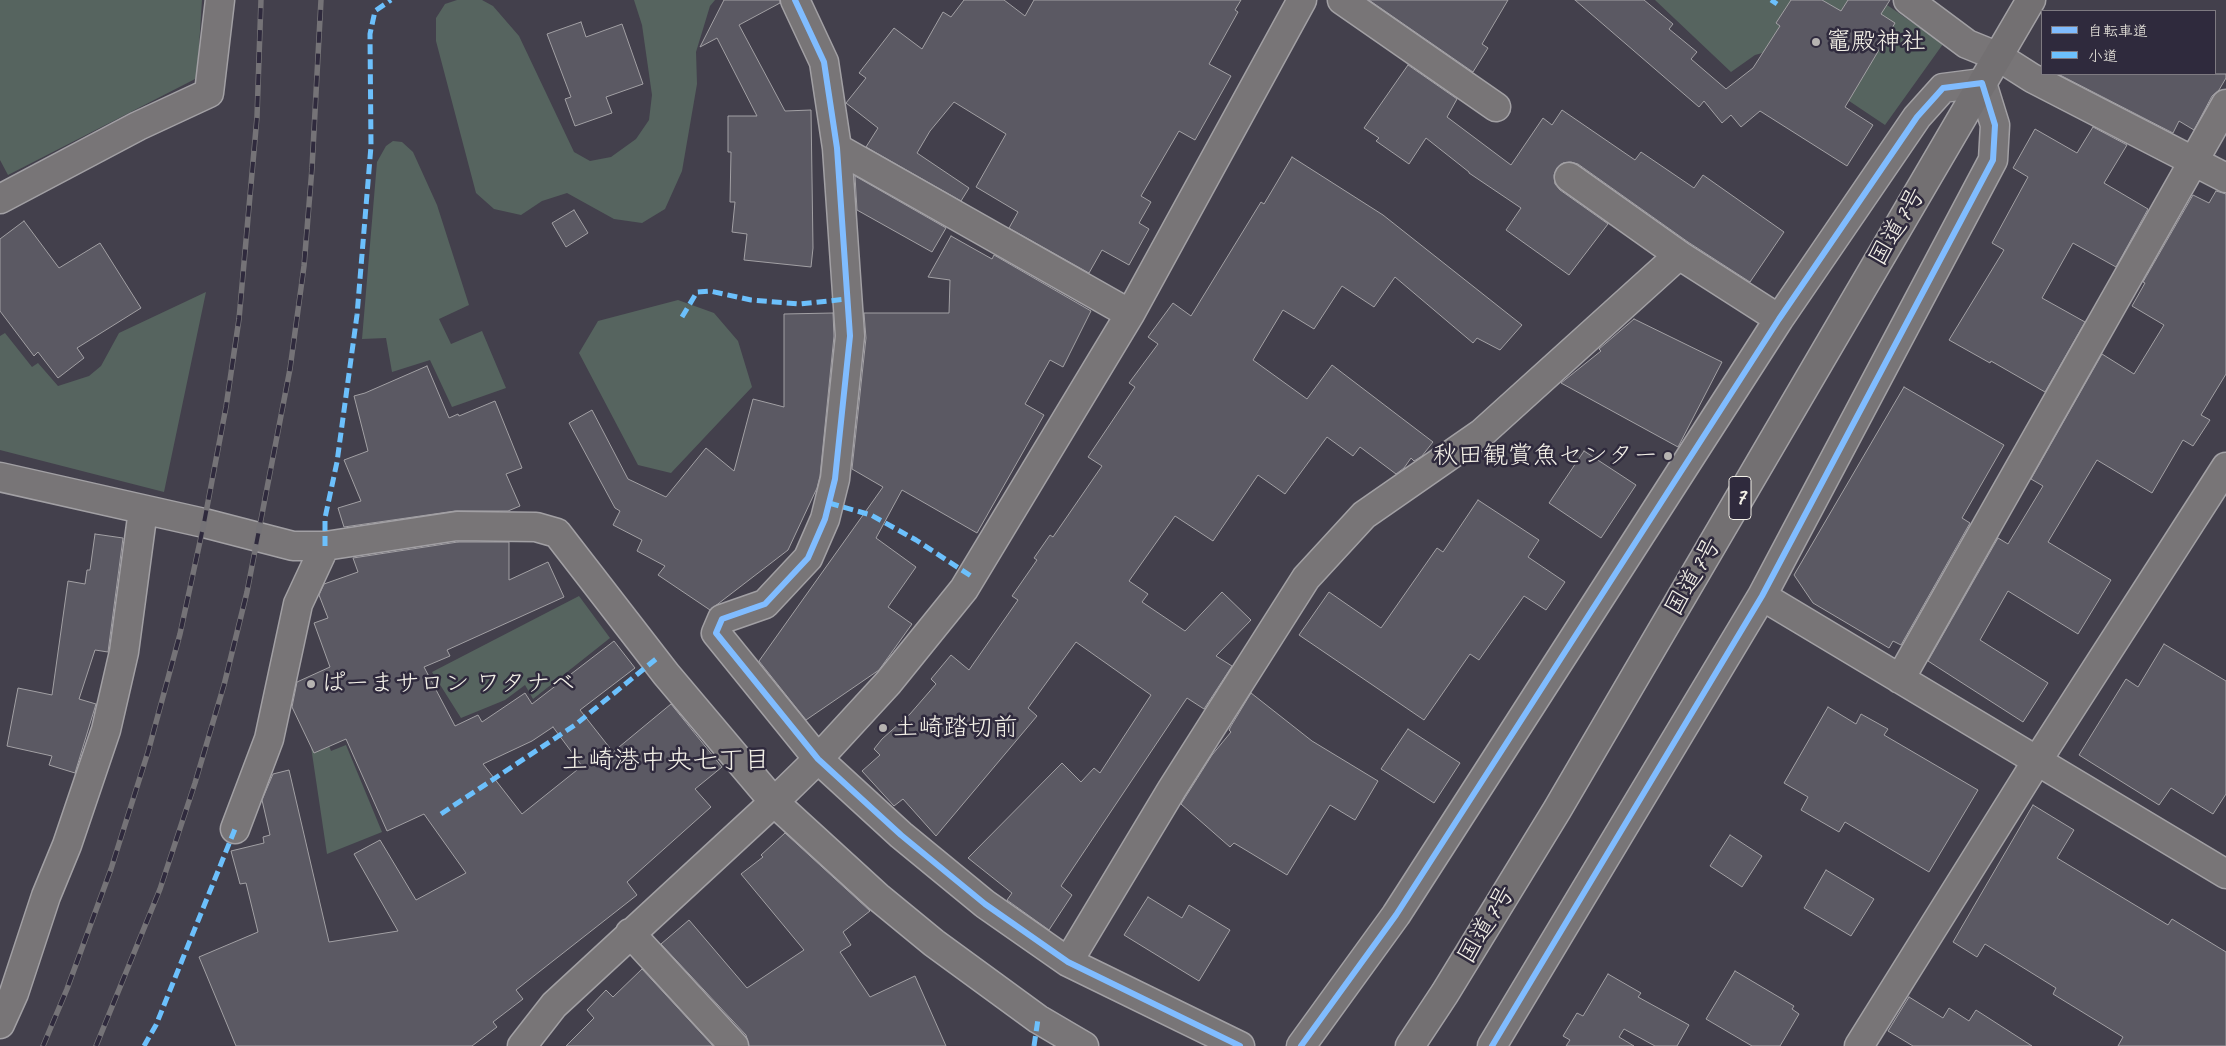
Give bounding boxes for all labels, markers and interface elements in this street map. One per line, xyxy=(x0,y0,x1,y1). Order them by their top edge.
legend xyxy=(2041,10,2216,75)
text: 自転車道 xyxy=(2088,22,2148,41)
place label: 竈殿神社 xyxy=(1826,27,1926,57)
marker: 竈殿神社 xyxy=(1810,36,1822,48)
text: 小道 xyxy=(2088,47,2118,66)
street label: 国道7号 xyxy=(1863,182,1933,272)
place label: 秋田観賞魚センター xyxy=(1433,441,1658,471)
marker: 秋田観賞魚センター xyxy=(1662,450,1674,462)
road number: 7 xyxy=(1729,476,1751,520)
street label: 国道7号 xyxy=(1659,532,1729,622)
place label: ぱーまサロン ワタナベ xyxy=(321,669,576,699)
marker: ぱーまサロン ワタナベ xyxy=(305,678,317,690)
place label: 土崎踏切前 xyxy=(893,713,1018,743)
marker: 土崎踏切前 xyxy=(877,722,889,734)
district label: 土崎港中央七丁目 xyxy=(562,745,770,777)
street label: 国道7号 xyxy=(1452,880,1522,970)

